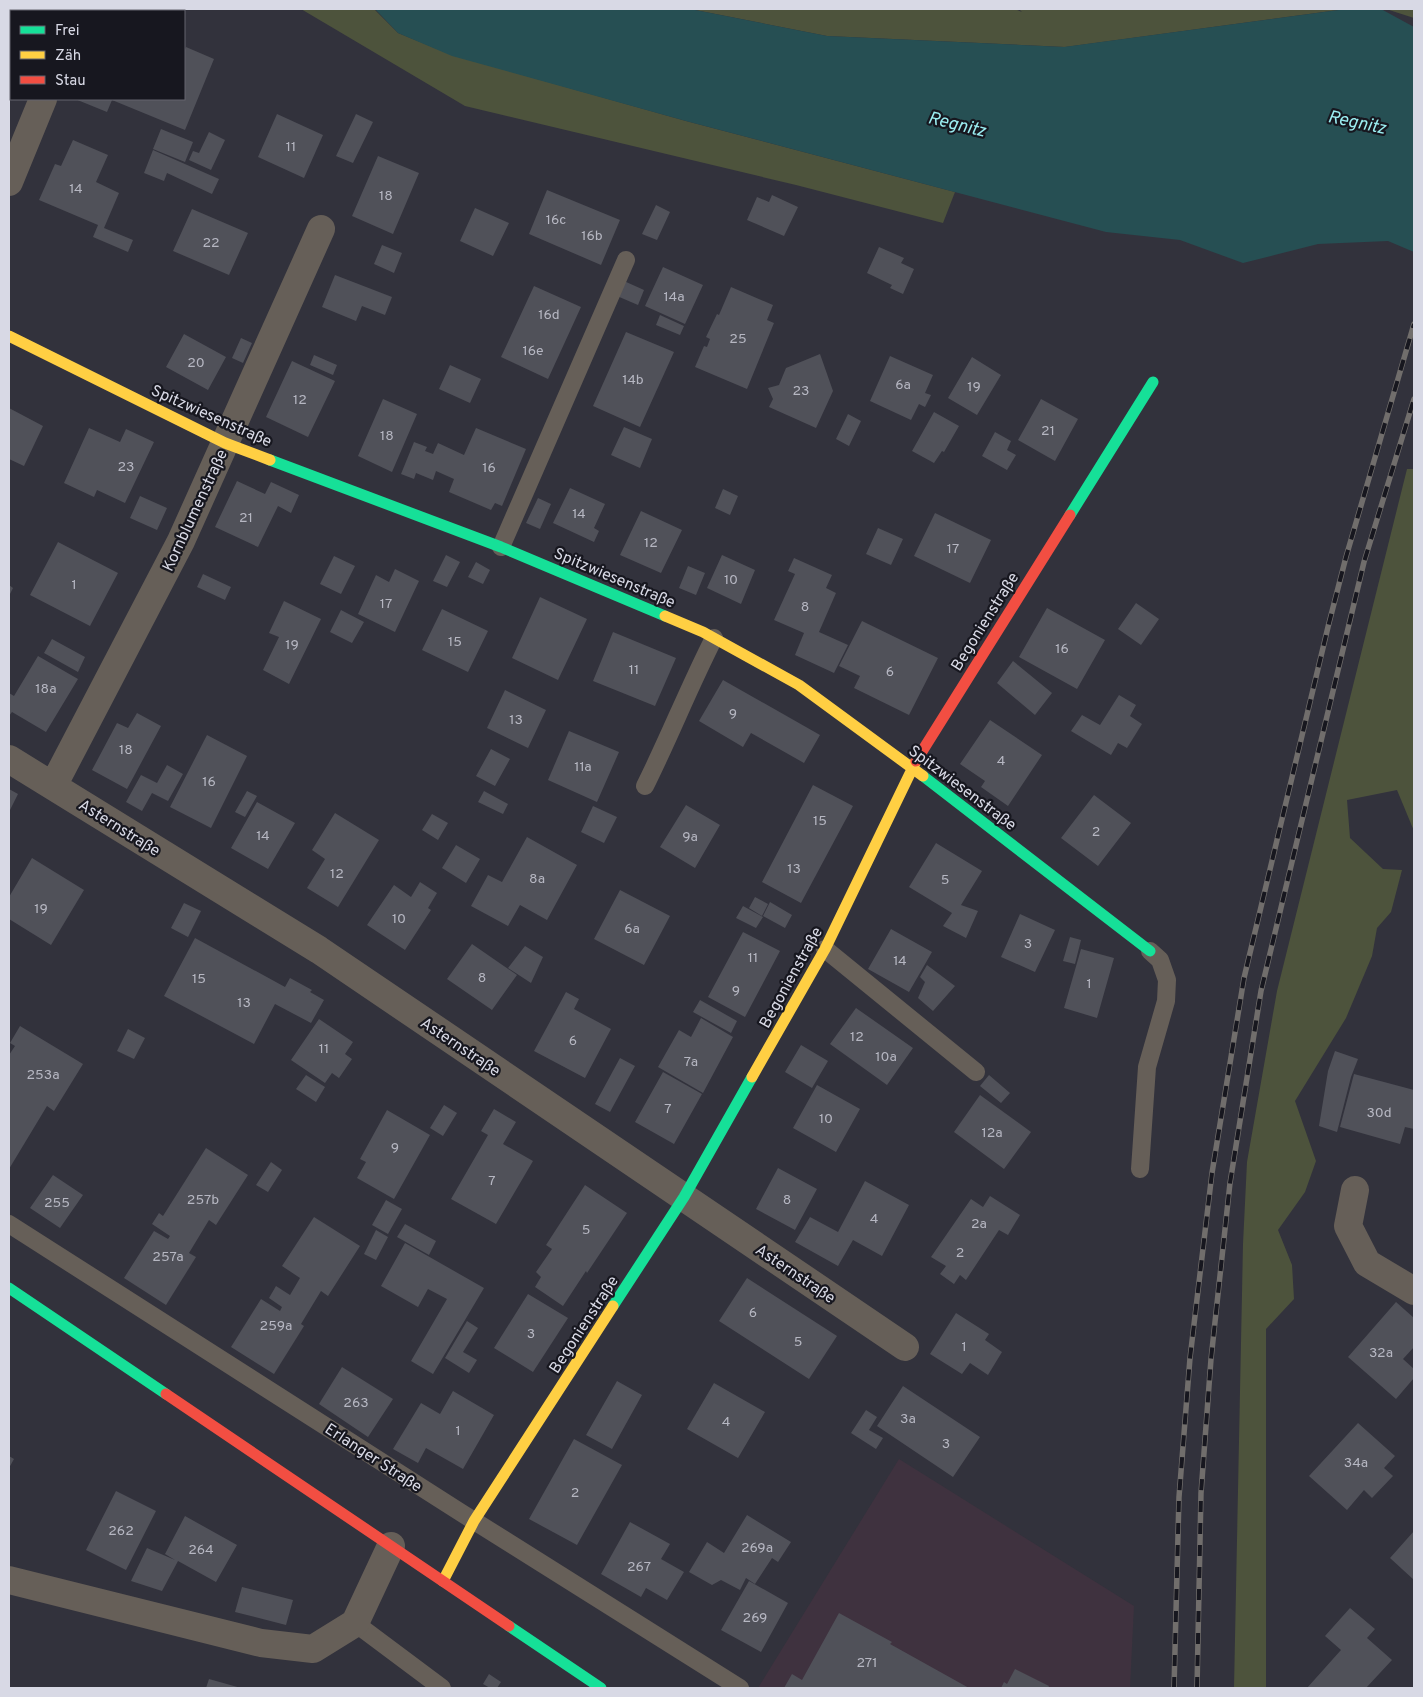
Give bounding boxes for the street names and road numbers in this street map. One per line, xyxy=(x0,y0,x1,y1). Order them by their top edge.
street label: Spitzwiesenstraße xyxy=(148,381,275,452)
street label: Kornblumenstraße xyxy=(159,447,233,575)
street label: Spitzwiesenstraße xyxy=(550,544,678,613)
street label: Begonienstraße xyxy=(947,569,1024,675)
street label: Spitzwiesenstraße xyxy=(904,741,1020,836)
street label: Asternstraße xyxy=(74,796,163,862)
street label: Begonienstraße xyxy=(756,924,828,1032)
street label: Asternstraße xyxy=(416,1014,504,1082)
street label: Asternstraße xyxy=(751,1241,839,1309)
street label: Begonienstraße xyxy=(546,1272,624,1378)
street label: Erlanger Straße xyxy=(321,1420,425,1498)

